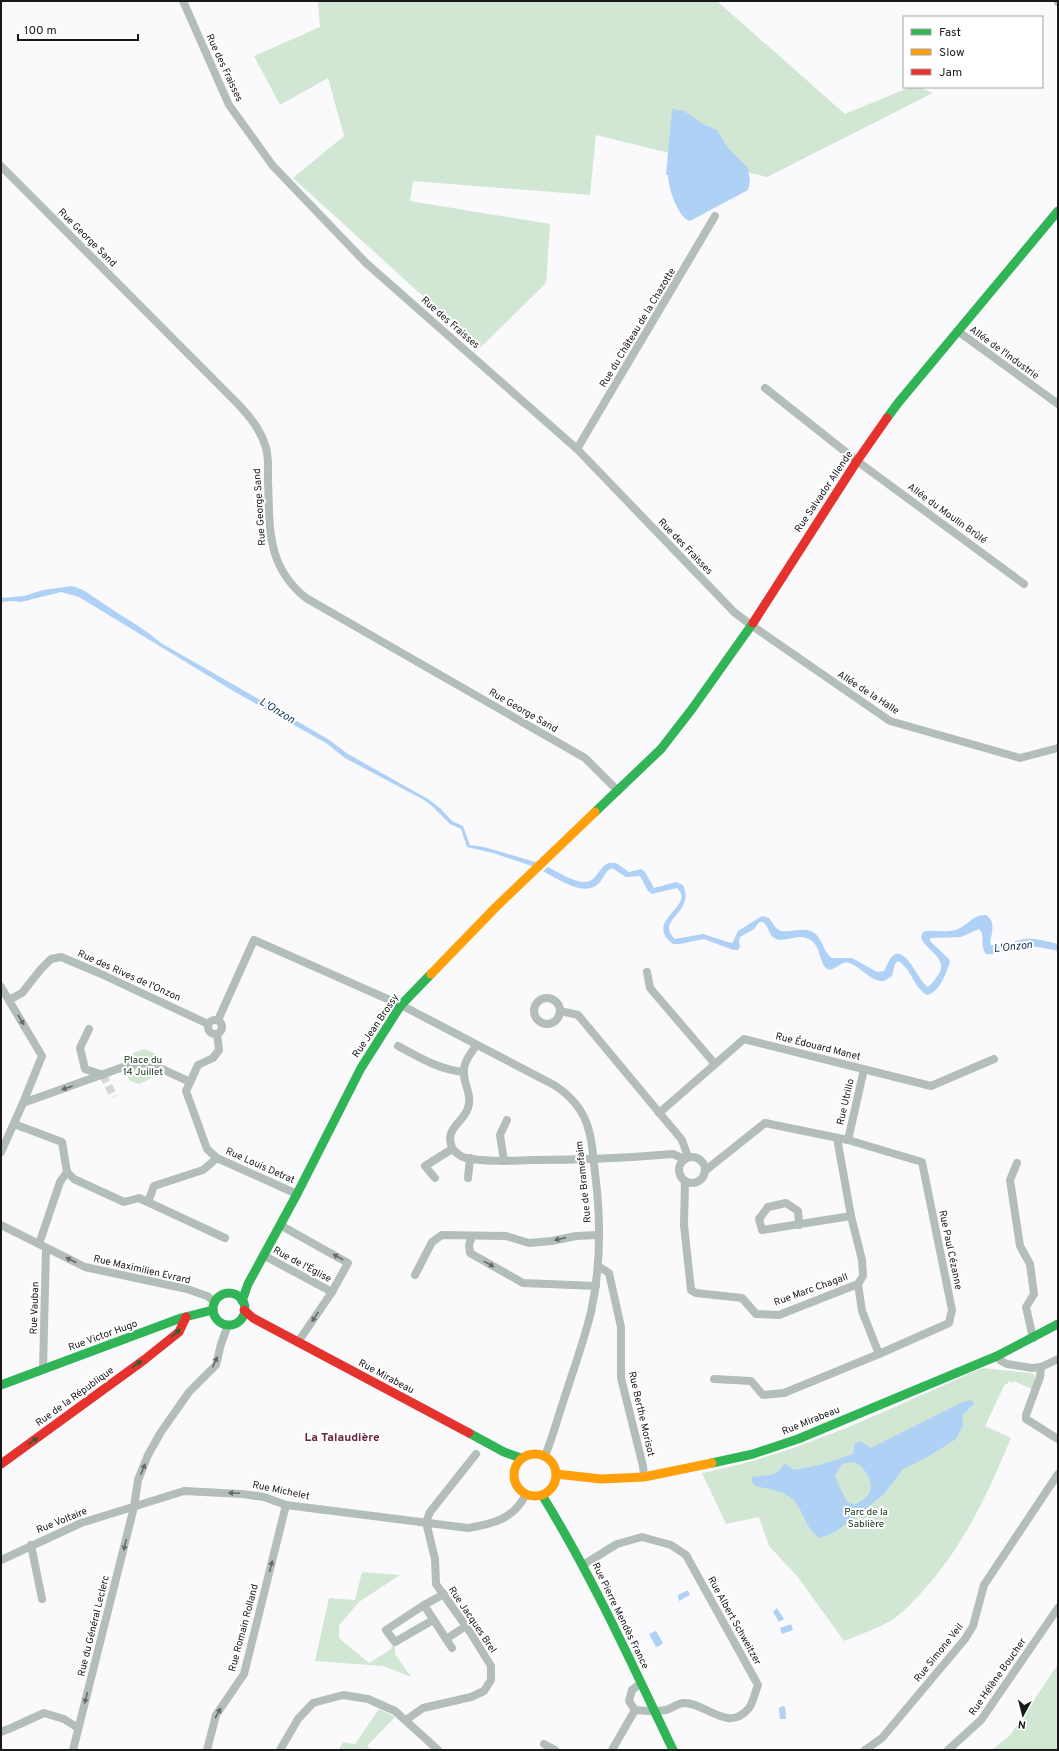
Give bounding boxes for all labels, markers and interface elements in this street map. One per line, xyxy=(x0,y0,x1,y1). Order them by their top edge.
scale bar xyxy=(18,16,138,42)
legend xyxy=(903,16,1043,88)
text: 100 m xyxy=(24,23,57,39)
text: Fast xyxy=(939,25,961,41)
street label: Rue des Fraisses xyxy=(203,32,246,104)
text: Slow xyxy=(939,45,965,61)
text: Jam xyxy=(939,65,962,81)
street label: Rue George Sand xyxy=(55,206,119,270)
street label: Rue du Château de la Chazotte xyxy=(597,266,679,390)
street label: Rue des Fraisses xyxy=(418,294,482,352)
street label: Allée de l'Industrie xyxy=(967,323,1041,383)
street label: Rue Salvador Allende xyxy=(792,449,856,535)
street label: Rue George Sand xyxy=(251,468,269,546)
street label: Allée du Moulin Brûlé xyxy=(905,481,989,547)
street label: Rue des Fraisses xyxy=(655,516,715,578)
street label: Allée de la Halle xyxy=(835,668,901,718)
street label: Rue George Sand xyxy=(486,686,560,736)
water label: L'Onzon xyxy=(257,695,297,727)
water label: L'Onzon xyxy=(993,938,1033,956)
street label: Rue des Rives de l'Onzon xyxy=(75,947,183,1005)
street label: Rue Jean Brossy xyxy=(350,992,402,1060)
one-way arrow xyxy=(18,1014,25,1026)
street label: Rue Édouard Manet xyxy=(774,1030,862,1064)
park label: Place du 14 Juillet xyxy=(123,1054,163,1079)
street label: Rue Utrillo xyxy=(834,1077,858,1126)
one-way arrow xyxy=(60,1085,72,1091)
street label: Rue de Bramefaim xyxy=(573,1140,595,1224)
street label: Rue Louis Detrat xyxy=(223,1145,297,1187)
street label: Rue Paul Cézanne xyxy=(935,1209,965,1291)
one-way arrow xyxy=(554,1237,567,1243)
street label: Rue de l'Église xyxy=(271,1244,333,1286)
street label: Rue Maximilien Evrard xyxy=(92,1252,192,1288)
one-way arrow xyxy=(332,1254,344,1261)
one-way arrow xyxy=(65,1257,77,1264)
one-way arrow xyxy=(483,1260,495,1267)
street label: Rue Marc Chagall xyxy=(772,1271,850,1309)
street label: Rue Vauban xyxy=(28,1281,42,1335)
one-way arrow xyxy=(311,1312,319,1322)
street label: Rue Victor Hugo xyxy=(67,1317,140,1355)
one-way arrow xyxy=(171,1329,181,1338)
one-way arrow xyxy=(212,1357,218,1368)
street label: Rue Mirabeau xyxy=(356,1357,416,1397)
one-way arrow xyxy=(132,1360,143,1369)
street label: Rue de la République xyxy=(33,1364,117,1430)
street label: Rue Berthe Morisot xyxy=(625,1370,657,1458)
street label: Rue Mirabeau xyxy=(780,1403,842,1439)
district label: La Talaudière xyxy=(304,1430,380,1446)
one-way arrow xyxy=(27,1437,38,1445)
one-way arrow xyxy=(139,1463,146,1475)
street label: Rue Michelet xyxy=(251,1479,311,1503)
one-way arrow xyxy=(228,1490,240,1497)
street label: Rue Voltaire xyxy=(35,1505,89,1537)
park label: Parc de la Sablière xyxy=(844,1506,888,1531)
one-way arrow xyxy=(121,1538,127,1551)
one-way arrow xyxy=(268,1560,274,1572)
street label: Rue Pierre Mendès France xyxy=(589,1561,651,1671)
street label: Rue du Général Leclerc xyxy=(75,1574,113,1678)
street label: Rue Albert Schweitzer xyxy=(704,1574,764,1668)
street label: Rue Romain Rolland xyxy=(226,1583,262,1673)
street label: Rue Jacques Brel xyxy=(445,1584,499,1656)
street label: Rue Simone Veil xyxy=(911,1621,967,1685)
street label: Rue Hélène Boucher xyxy=(966,1636,1030,1718)
one-way arrow xyxy=(83,1692,89,1704)
north arrow xyxy=(1003,1695,1043,1735)
one-way arrow xyxy=(215,1707,222,1719)
text: N xyxy=(1017,1717,1027,1731)

